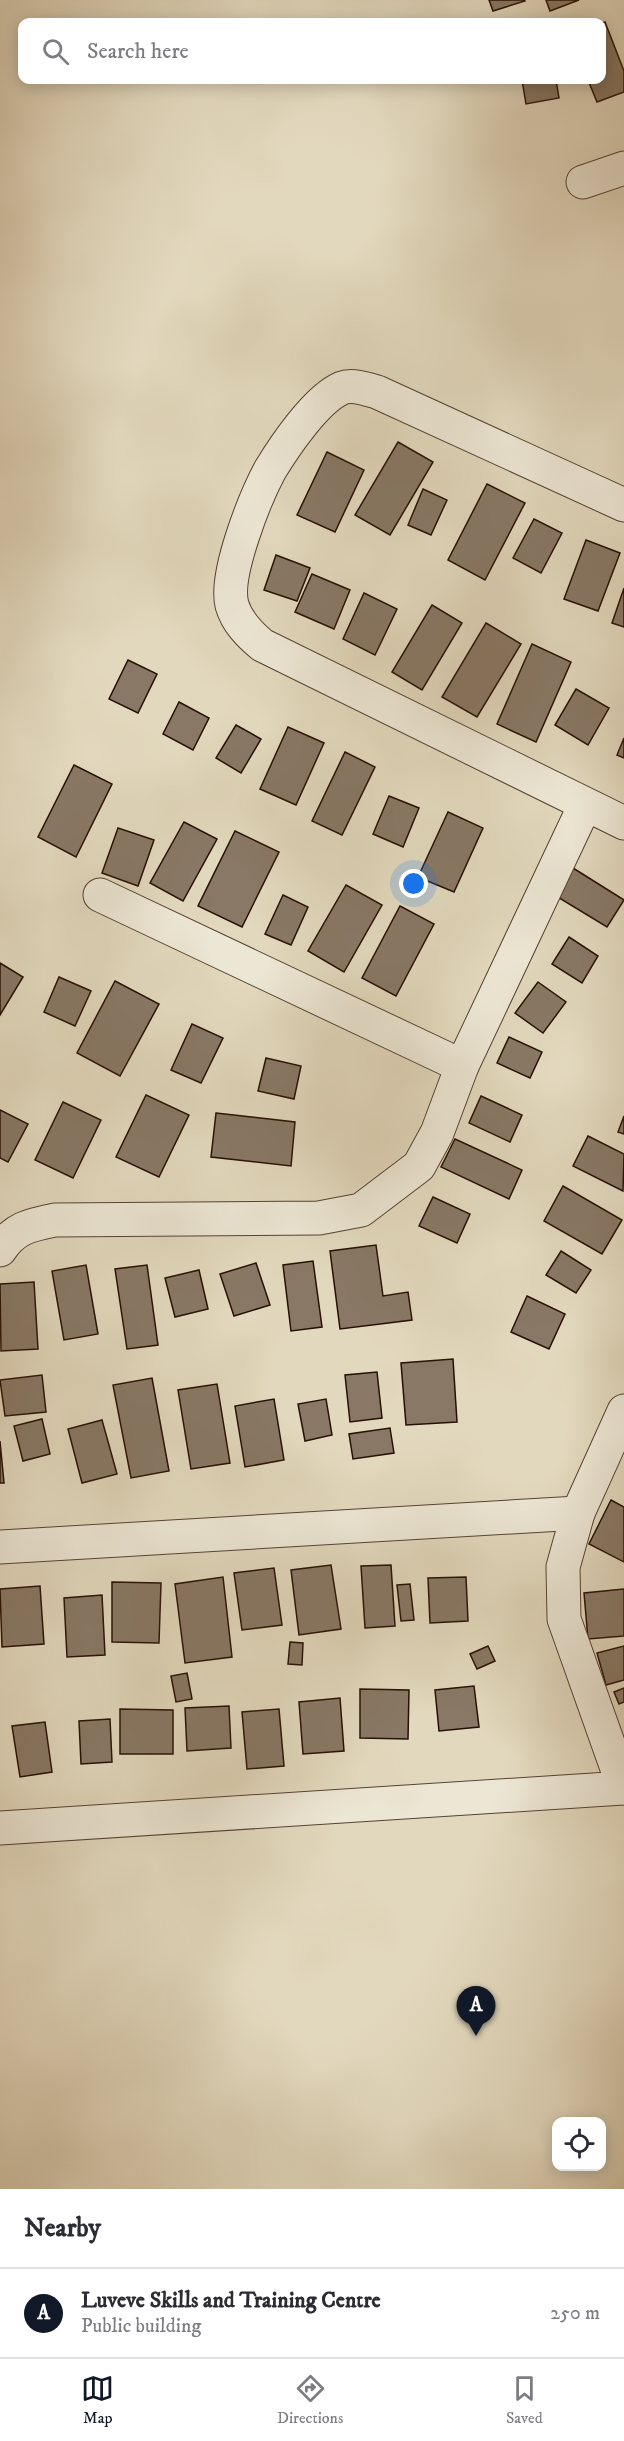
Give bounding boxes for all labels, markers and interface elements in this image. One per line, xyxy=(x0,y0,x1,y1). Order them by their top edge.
search box xyxy=(18,18,606,84)
icon: search xyxy=(39,35,72,68)
text: Search here xyxy=(87,38,189,65)
your location xyxy=(399,869,428,898)
pin: A xyxy=(456,1986,496,2036)
map controls xyxy=(552,2117,606,2171)
button: locate xyxy=(552,2117,606,2171)
text: Nearby xyxy=(24,2212,101,2245)
text: Luveve Skills and Training Centre xyxy=(81,2287,381,2314)
text: A xyxy=(37,2301,50,2326)
text: 250 m xyxy=(550,2301,600,2326)
text: Public building xyxy=(81,2314,201,2339)
tab: Map xyxy=(81,2372,114,2428)
tab: Directions xyxy=(277,2372,343,2428)
tab: Saved xyxy=(506,2372,543,2428)

